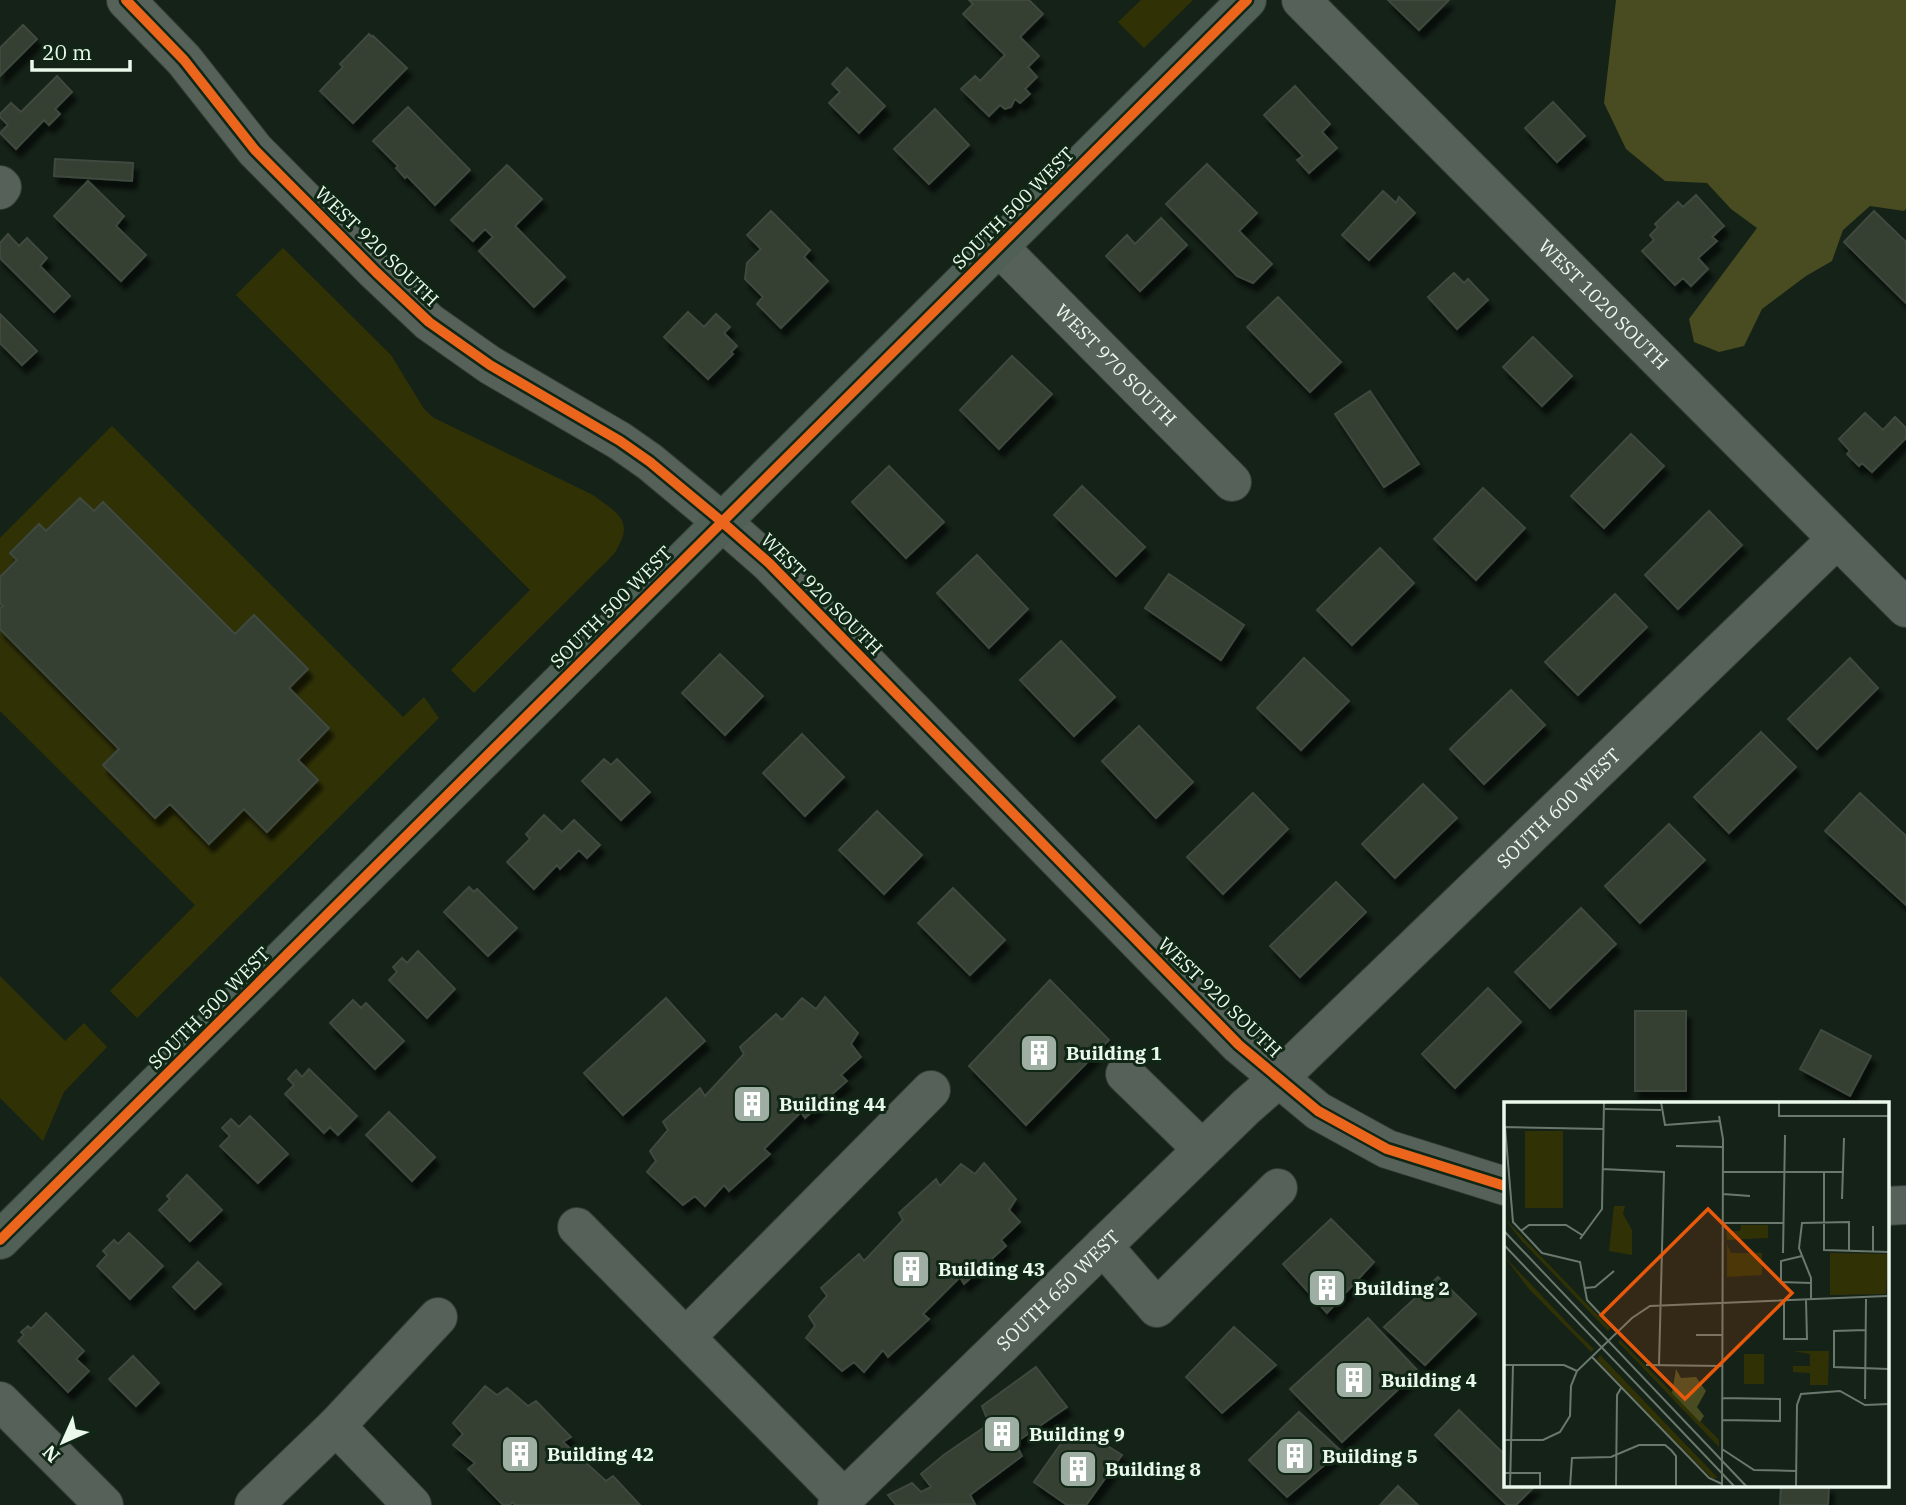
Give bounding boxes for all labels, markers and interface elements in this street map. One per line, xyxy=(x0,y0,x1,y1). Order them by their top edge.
scale bar xyxy=(32,28,130,72)
text: 20 m xyxy=(42,38,92,66)
street label: SOUTH 500 WEST xyxy=(947,142,1079,274)
street label: WEST 920 SOUTH xyxy=(310,181,444,311)
street label: WEST 1020 SOUTH xyxy=(1534,234,1674,374)
street label: WEST 970 SOUTH xyxy=(1050,299,1182,431)
street label: WEST 920 SOUTH xyxy=(756,528,888,660)
street label: SOUTH 500 WEST xyxy=(545,541,677,673)
street label: SOUTH 600 WEST xyxy=(1491,743,1625,873)
street label: WEST 920 SOUTH xyxy=(1153,932,1287,1062)
street label: SOUTH 500 WEST xyxy=(143,942,275,1074)
building icon: Building 1 xyxy=(1018,1032,1060,1074)
place label: Building 1 xyxy=(1066,1041,1162,1065)
building icon: Building 44 xyxy=(731,1083,773,1125)
place label: Building 44 xyxy=(779,1092,886,1116)
inset map xyxy=(1504,1102,1888,1488)
street label: SOUTH 650 WEST xyxy=(991,1225,1125,1356)
building icon: Building 43 xyxy=(890,1248,932,1290)
place label: Building 43 xyxy=(938,1257,1045,1281)
building icon: Building 2 xyxy=(1306,1267,1348,1309)
place label: Building 2 xyxy=(1354,1276,1450,1300)
building icon: Building 4 xyxy=(1333,1359,1375,1401)
place label: Building 4 xyxy=(1381,1368,1477,1392)
north arrow xyxy=(28,1407,98,1477)
building icon: Building 9 xyxy=(981,1413,1023,1455)
place label: Building 9 xyxy=(1029,1422,1125,1446)
building icon: Building 42 xyxy=(499,1433,541,1475)
building icon: Building 5 xyxy=(1274,1435,1316,1477)
text: N xyxy=(37,1440,65,1468)
place label: Building 42 xyxy=(547,1442,654,1466)
place label: Building 5 xyxy=(1322,1444,1418,1468)
building icon: Building 8 xyxy=(1057,1448,1099,1490)
place label: Building 8 xyxy=(1105,1457,1201,1481)

